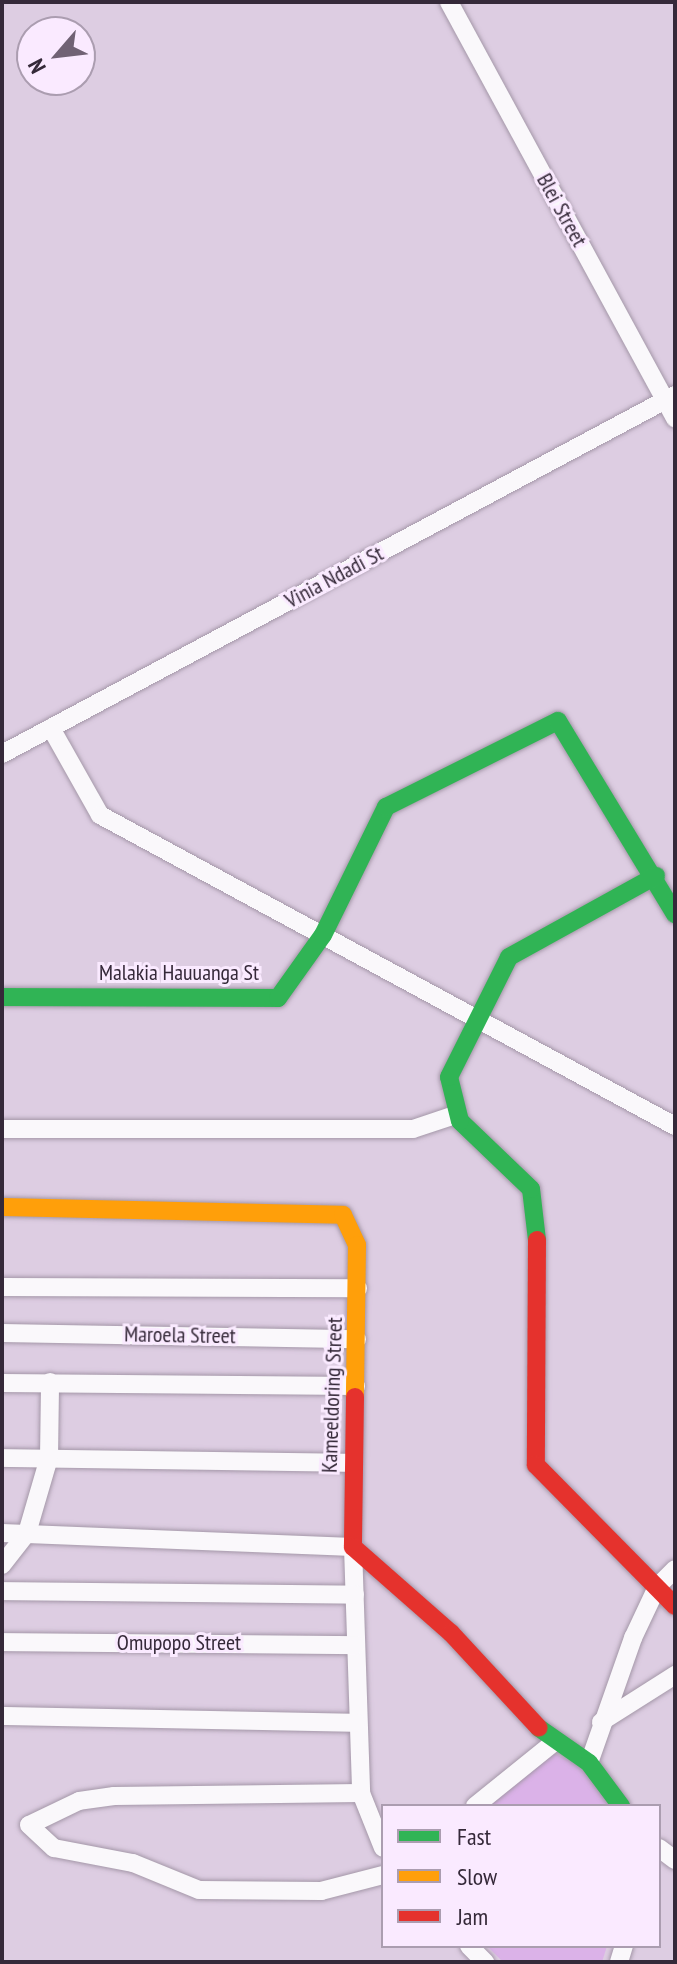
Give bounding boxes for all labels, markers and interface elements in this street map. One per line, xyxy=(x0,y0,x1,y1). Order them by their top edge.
north arrow xyxy=(16,16,96,96)
text: N xyxy=(21,55,52,78)
street label: Blei Street xyxy=(531,169,593,251)
street label: Vinia Ndadi St xyxy=(280,540,388,614)
street label: Malakia Hauuanga St xyxy=(99,960,259,986)
street label: Kameeldoring Street xyxy=(316,1317,348,1473)
street label: Maroela Street xyxy=(124,1321,236,1349)
street label: Omupopo Street xyxy=(117,1630,241,1656)
legend xyxy=(381,1804,661,1948)
text: Fast xyxy=(457,1821,491,1852)
text: Slow xyxy=(457,1861,497,1892)
text: Jam xyxy=(457,1901,488,1932)

